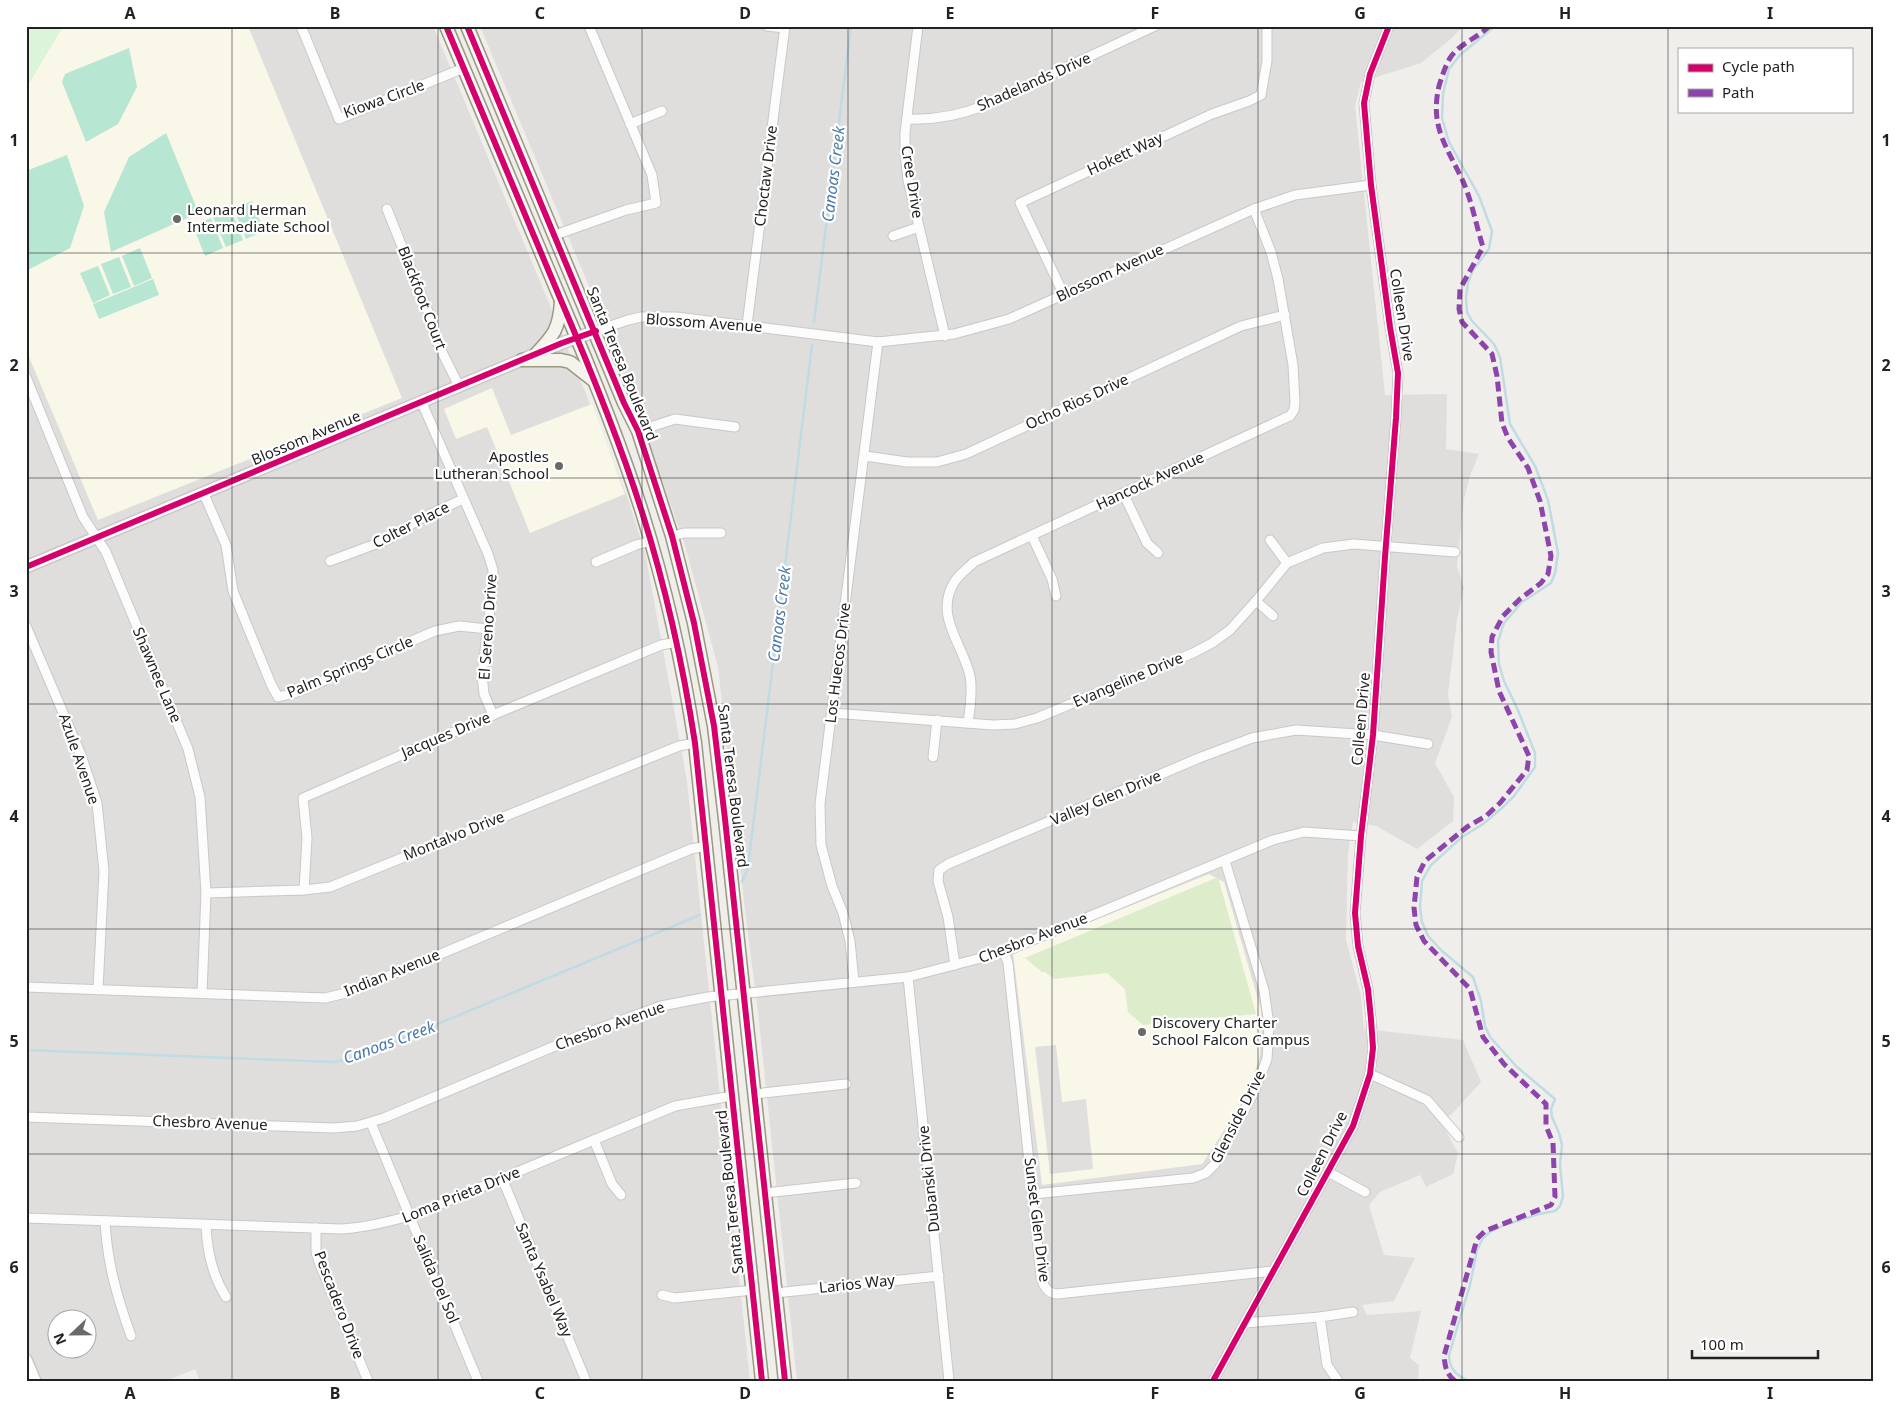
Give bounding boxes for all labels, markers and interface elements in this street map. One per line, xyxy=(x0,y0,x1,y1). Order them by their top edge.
text: A xyxy=(124,2,136,24)
text: B xyxy=(330,2,340,24)
text: C xyxy=(535,2,545,24)
text: D xyxy=(739,2,751,24)
text: E xyxy=(946,2,955,24)
text: F xyxy=(1151,2,1159,24)
text: G xyxy=(1354,2,1366,24)
text: H xyxy=(1559,2,1571,24)
text: I xyxy=(1767,2,1773,24)
street label: Shadelands Drive xyxy=(974,47,1094,115)
legend xyxy=(1678,48,1852,112)
text: Cycle path xyxy=(1722,56,1795,76)
street label: Kiowa Circle xyxy=(340,74,427,122)
text: Path xyxy=(1722,82,1754,102)
street label: Choctaw Drive xyxy=(749,124,781,228)
water label: Canoas Creek xyxy=(816,124,850,223)
street label: Hokett Way xyxy=(1084,127,1166,179)
text: 1 xyxy=(9,129,19,151)
text: 1 xyxy=(1881,129,1891,151)
street label: Cree Drive xyxy=(897,144,929,220)
place label: Leonard Herman Intermediate School xyxy=(187,199,330,236)
marker: Leonard Herman Intermediate School xyxy=(171,213,183,225)
street label: Blossom Avenue xyxy=(1052,238,1167,306)
street label: Blackfoot Court xyxy=(394,243,452,353)
street label: Colleen Drive xyxy=(1386,267,1420,363)
street label: Santa Teresa Boulevard xyxy=(583,284,663,444)
street label: Blossom Avenue xyxy=(645,308,763,336)
text: 2 xyxy=(9,354,19,376)
text: 2 xyxy=(1881,354,1891,376)
street label: Ocho Rios Drive xyxy=(1022,368,1131,434)
street label: Blossom Avenue xyxy=(248,405,363,469)
place label: Apostles Lutheran School xyxy=(435,446,549,483)
street label: Hancock Avenue xyxy=(1092,446,1207,514)
marker: Apostles Lutheran School xyxy=(553,460,565,472)
street label: Colter Place xyxy=(369,496,452,552)
water label: Canoas Creek xyxy=(762,564,796,663)
street label: El Sereno Drive xyxy=(473,573,501,681)
text: 3 xyxy=(9,580,19,602)
text: 3 xyxy=(1881,580,1891,602)
street label: Los Huecos Drive xyxy=(820,601,854,724)
street label: Shawnee Lane xyxy=(129,624,187,725)
street label: Palm Springs Circle xyxy=(283,630,416,702)
street label: Evangeline Drive xyxy=(1069,647,1186,711)
street label: Colleen Drive xyxy=(1346,671,1374,766)
street label: Santa Teresa Boulevard xyxy=(714,703,754,869)
street label: Jacques Drive xyxy=(396,706,493,763)
street label: Azule Avenue xyxy=(55,711,105,807)
street label: Valley Glen Drive xyxy=(1047,765,1164,829)
text: 4 xyxy=(9,805,19,827)
text: 4 xyxy=(1881,805,1891,827)
street label: Montalvo Drive xyxy=(400,806,507,864)
street label: Chesbro Avenue xyxy=(975,907,1090,967)
street label: Indian Avenue xyxy=(341,944,443,1000)
street label: Chesbro Avenue xyxy=(552,996,667,1054)
place label: Discovery Charter School Falcon Campus xyxy=(1152,1012,1310,1049)
water label: Canoas Creek xyxy=(340,1015,439,1069)
marker: Discovery Charter School Falcon Campus xyxy=(1136,1026,1148,1038)
text: 5 xyxy=(9,1030,19,1052)
text: 5 xyxy=(1881,1030,1891,1052)
street label: Glenside Drive xyxy=(1205,1066,1269,1167)
street label: Colleen Drive xyxy=(1291,1107,1351,1200)
street label: Santa Teresa Boulevard xyxy=(710,1109,748,1275)
street label: Chesbro Avenue xyxy=(152,1110,268,1134)
street label: Dubanski Drive xyxy=(912,1125,944,1233)
street label: Sunset Glen Drive xyxy=(1020,1156,1056,1283)
street label: Loma Prieta Drive xyxy=(399,1161,523,1227)
street label: Santa Ysabel Way xyxy=(512,1219,578,1340)
street label: Salida Del Sol xyxy=(409,1231,465,1326)
street label: Pescadero Drive xyxy=(310,1248,370,1361)
text: 6 xyxy=(9,1256,19,1278)
text: 6 xyxy=(1881,1256,1891,1278)
street label: Larios Way xyxy=(818,1269,896,1297)
north arrow xyxy=(48,1310,98,1360)
scale bar xyxy=(1692,1327,1819,1359)
text: N xyxy=(49,1330,70,1348)
text: 100 m xyxy=(1700,1334,1744,1354)
text: A xyxy=(124,1382,136,1404)
text: B xyxy=(330,1382,340,1404)
text: C xyxy=(535,1382,545,1404)
text: D xyxy=(739,1382,751,1404)
text: E xyxy=(946,1382,955,1404)
text: F xyxy=(1151,1382,1159,1404)
text: G xyxy=(1354,1382,1366,1404)
text: H xyxy=(1559,1382,1571,1404)
text: I xyxy=(1767,1382,1773,1404)

